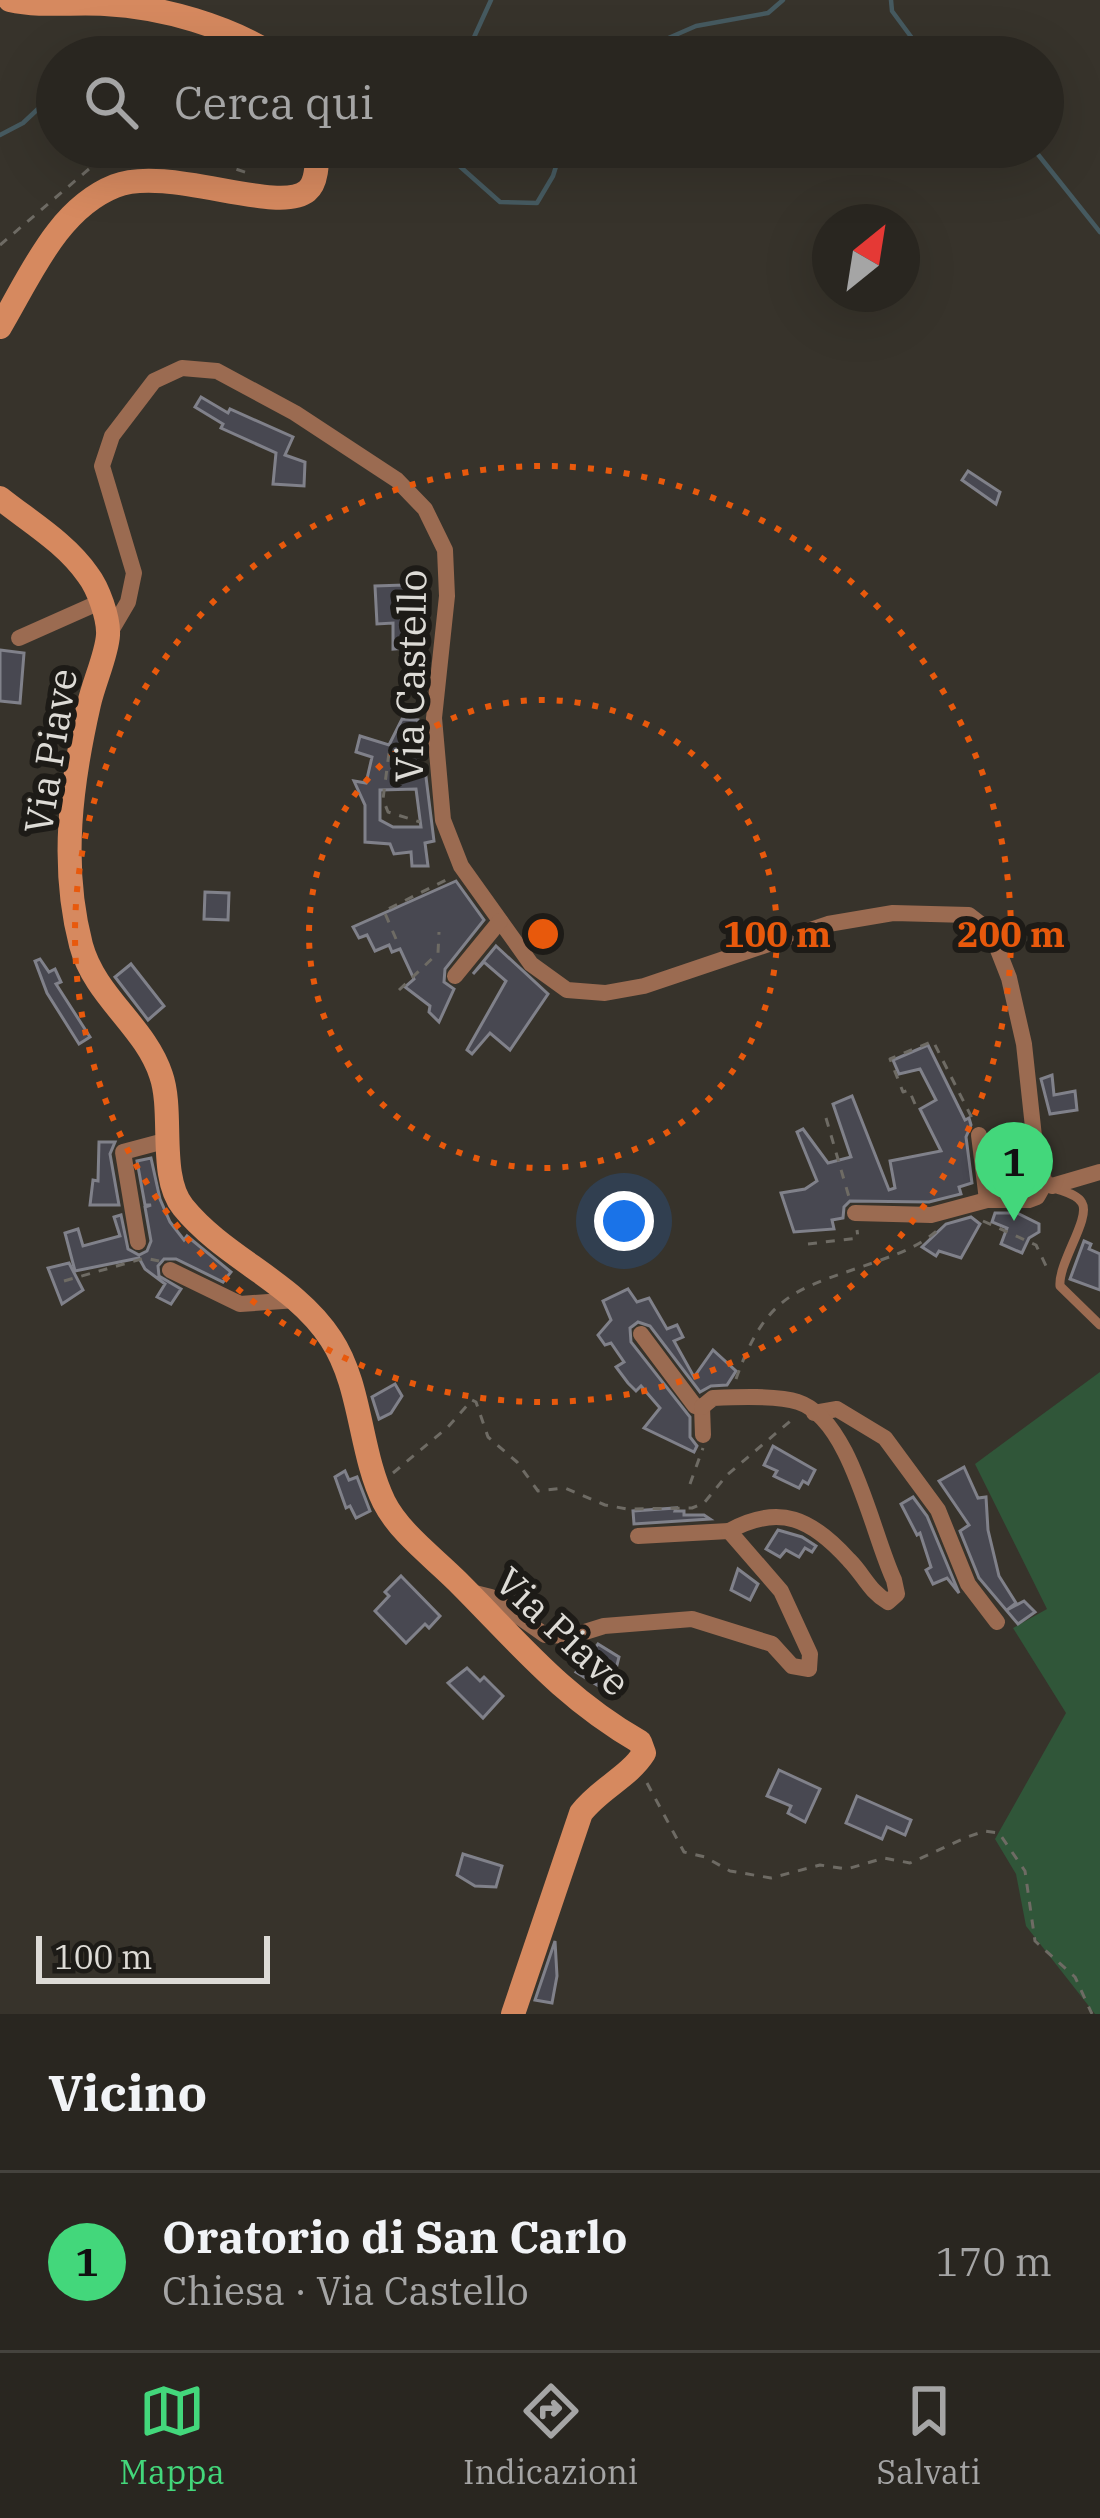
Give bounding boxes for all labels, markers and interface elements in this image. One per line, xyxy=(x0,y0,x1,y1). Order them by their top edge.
search box xyxy=(36,36,1064,168)
icon: search xyxy=(78,69,144,135)
text: Cerca qui xyxy=(174,73,374,131)
north arrow xyxy=(812,204,920,312)
street label: Via Castello xyxy=(383,569,437,783)
street label: Via Piave xyxy=(12,665,88,837)
text: 100 m xyxy=(723,910,831,957)
text: 200 m xyxy=(957,910,1065,957)
centre of rings xyxy=(522,913,564,955)
pin: 1 xyxy=(975,1122,1053,1221)
your location xyxy=(594,1191,654,1251)
street label: Via Piave xyxy=(485,1556,641,1706)
scale bar xyxy=(36,1930,270,1983)
text: 100 m xyxy=(54,1935,153,1978)
text: Vicino xyxy=(48,2059,207,2125)
text: Oratorio di San Carlo xyxy=(162,2207,627,2265)
text: 1 xyxy=(75,2236,99,2287)
text: 170 m xyxy=(936,2236,1052,2287)
text: Chiesa · Via Castello xyxy=(162,2265,529,2316)
tab: Mappa xyxy=(119,2378,225,2493)
tab: Indicazioni xyxy=(463,2378,638,2493)
tab: Salvati xyxy=(877,2378,981,2493)

